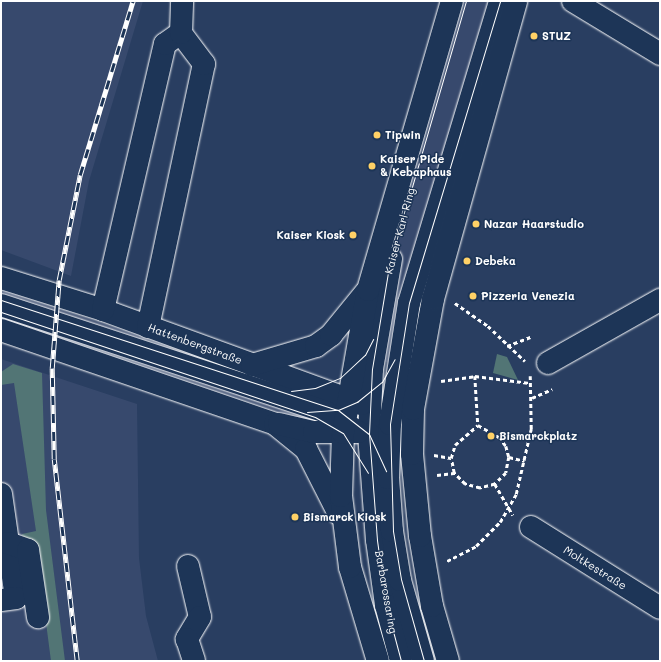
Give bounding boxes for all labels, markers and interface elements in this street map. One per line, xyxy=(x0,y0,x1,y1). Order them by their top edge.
place label: STUZ xyxy=(542,29,571,43)
marker: STUZ xyxy=(529,31,539,41)
place label: Tipwin xyxy=(385,128,421,142)
marker: Tipwin xyxy=(372,130,382,140)
place label: Kaiser Pide & Kebaphaus xyxy=(380,153,452,179)
marker: Kaiser Pide & Kebaphaus xyxy=(367,161,377,171)
street label: Kaiser-Karl-Ring xyxy=(382,187,418,275)
place label: Nazar Haarstudio xyxy=(484,217,584,231)
marker: Nazar Haarstudio xyxy=(471,219,481,229)
place label: Kaiser Kiosk xyxy=(276,228,345,242)
marker: Kaiser Kiosk xyxy=(348,230,358,240)
place label: Debeka xyxy=(475,254,516,268)
marker: Debeka xyxy=(462,256,472,266)
place label: Pizzeria Venezia xyxy=(481,289,575,303)
marker: Pizzeria Venezia xyxy=(468,291,478,301)
street label: Hattenbergstraße xyxy=(146,321,244,367)
place label: Bismarckplatz xyxy=(499,429,577,443)
marker: Bismarckplatz xyxy=(486,431,496,441)
place label: Bismarck Kiosk xyxy=(303,510,386,524)
marker: Bismarck Kiosk xyxy=(290,512,300,522)
street label: Moltkestraße xyxy=(561,543,629,593)
street label: Barbarossaring xyxy=(372,549,400,635)

